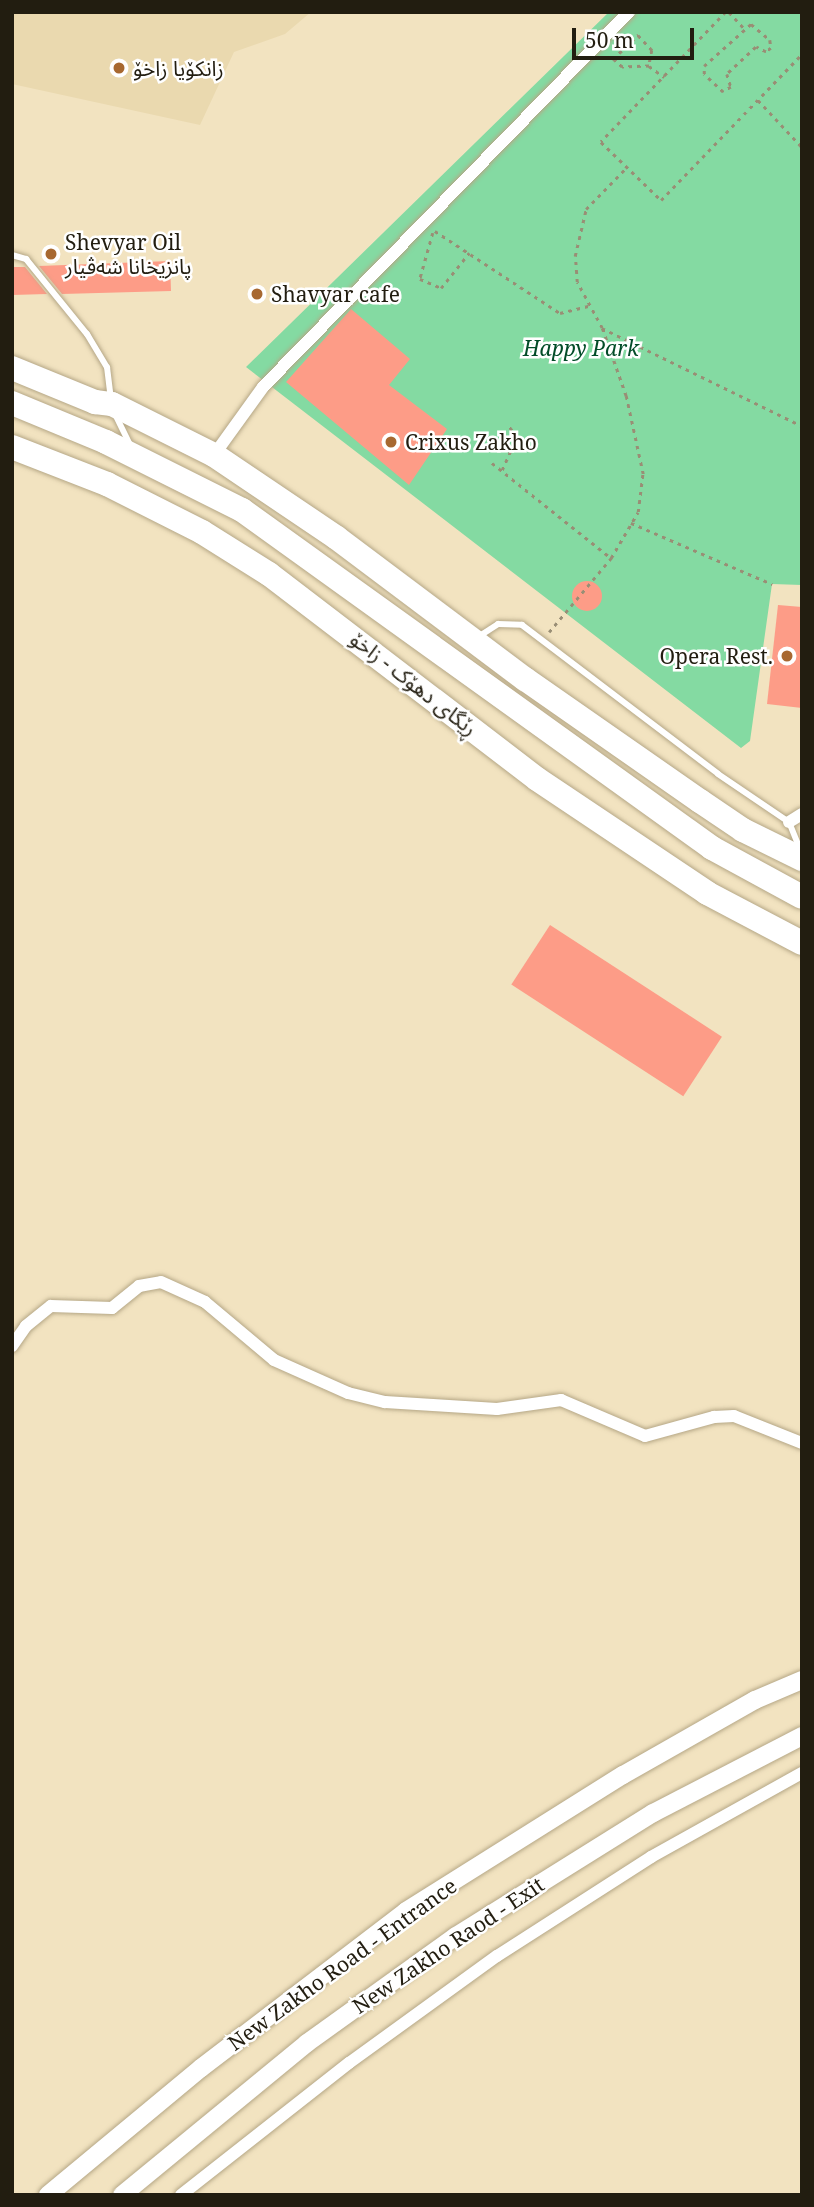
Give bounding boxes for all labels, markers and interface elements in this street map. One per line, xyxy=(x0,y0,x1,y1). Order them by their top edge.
scale bar xyxy=(576,14,698,58)
text: 50 m xyxy=(585,26,634,54)
place label: زانکۆیا زاخۆ xyxy=(133,55,224,81)
marker: زانکۆیا زاخۆ xyxy=(111,60,127,76)
place label: Shevyar Oil پانزيخانا شەڤيار xyxy=(65,229,191,279)
marker: Shevyar Oil پانزيخانا شەڤيار xyxy=(43,246,59,262)
place label: Shavyar cafe xyxy=(271,281,400,307)
marker: Shavyar cafe xyxy=(249,286,265,302)
park label: Happy Park xyxy=(523,335,639,361)
place label: Crixus Zakho xyxy=(405,429,537,455)
marker: Crixus Zakho xyxy=(383,434,399,450)
street label: ڕێگای دهۆک - زاخۆ xyxy=(346,626,482,740)
place label: Opera Rest. xyxy=(659,643,773,669)
marker: Opera Rest. xyxy=(779,648,795,664)
street label: New Zakho Raod - Exit xyxy=(347,1871,549,2019)
street label: New Zakho Road - Entrance xyxy=(223,1872,461,2056)

